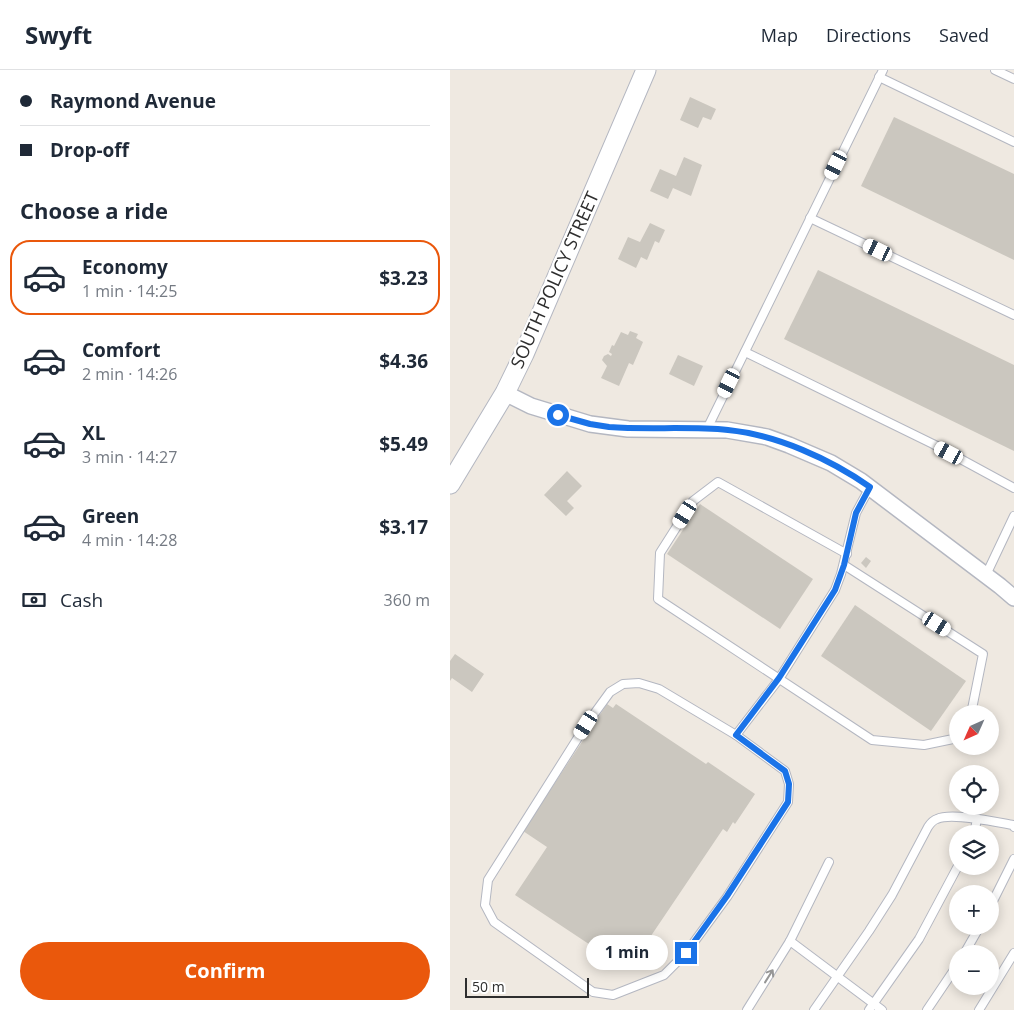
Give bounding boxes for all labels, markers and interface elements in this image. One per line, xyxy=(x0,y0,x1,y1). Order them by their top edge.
text: Swyft xyxy=(25,18,92,51)
text: Map xyxy=(761,23,798,47)
text: Directions xyxy=(826,23,911,47)
text: Saved xyxy=(939,23,989,47)
text: Raymond Avenue xyxy=(50,88,216,114)
text: Drop-off xyxy=(50,137,129,163)
car xyxy=(822,148,849,182)
street label: SOUTH POLICY STREET xyxy=(504,187,604,372)
text: Choose a ride xyxy=(20,195,168,225)
car xyxy=(861,237,894,263)
text: Economy xyxy=(82,254,168,280)
icon: car xyxy=(22,255,67,300)
text: $3.23 xyxy=(379,265,428,291)
text: 1 min · 14:25 xyxy=(82,280,177,302)
text: Comfort xyxy=(82,337,161,363)
icon: car xyxy=(22,338,67,383)
text: $4.36 xyxy=(379,348,428,374)
text: 2 min · 14:26 xyxy=(82,363,177,385)
car xyxy=(715,366,742,400)
route start xyxy=(547,404,569,426)
text: XL xyxy=(82,420,105,446)
icon: car xyxy=(22,421,67,466)
text: $5.49 xyxy=(379,431,428,457)
car xyxy=(932,439,965,467)
text: 3 min · 14:27 xyxy=(82,446,177,468)
car xyxy=(670,497,699,531)
text: Green xyxy=(82,503,139,529)
icon: car xyxy=(22,504,67,549)
text: $3.17 xyxy=(379,514,428,540)
text: 4 min · 14:28 xyxy=(82,529,177,551)
icon: cash xyxy=(20,586,48,614)
text: Cash xyxy=(60,587,103,613)
text: 360 m xyxy=(384,589,430,611)
car xyxy=(920,610,953,638)
north arrow xyxy=(949,705,999,755)
map controls xyxy=(949,705,999,995)
car xyxy=(571,708,600,742)
button: locate xyxy=(949,765,999,815)
button: layers xyxy=(949,825,999,875)
button: + xyxy=(949,885,999,935)
callout: 1 min xyxy=(586,936,668,970)
text: 1 min xyxy=(605,941,649,963)
button: Confirm xyxy=(20,942,430,1000)
route end xyxy=(675,942,697,964)
button: − xyxy=(949,945,999,995)
one-way arrow xyxy=(764,969,774,983)
scale bar xyxy=(465,975,589,998)
text: 50 m xyxy=(472,977,505,996)

